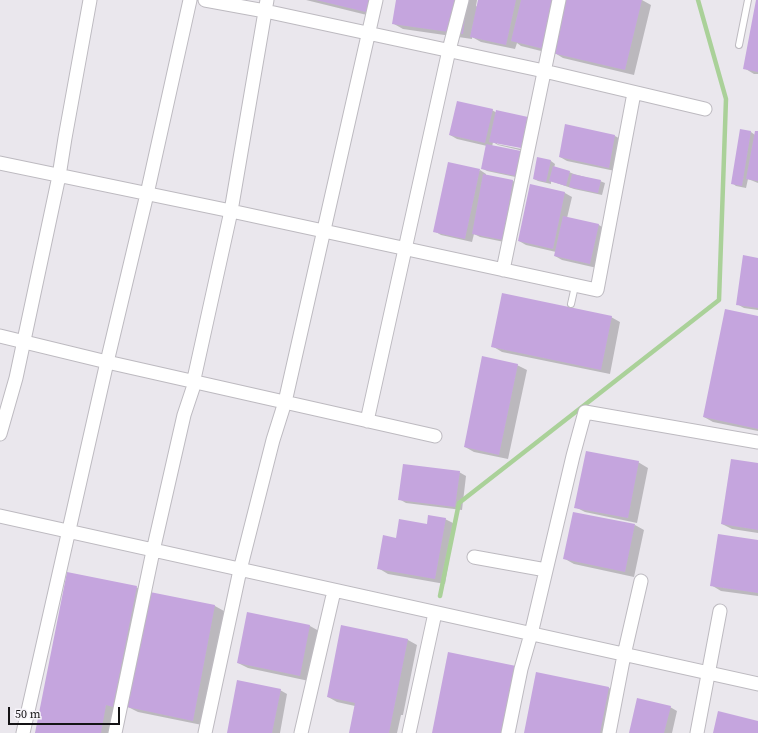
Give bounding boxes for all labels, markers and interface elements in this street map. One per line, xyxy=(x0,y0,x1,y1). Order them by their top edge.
scale bar xyxy=(10,699,122,725)
text: 50 m xyxy=(15,706,41,722)

